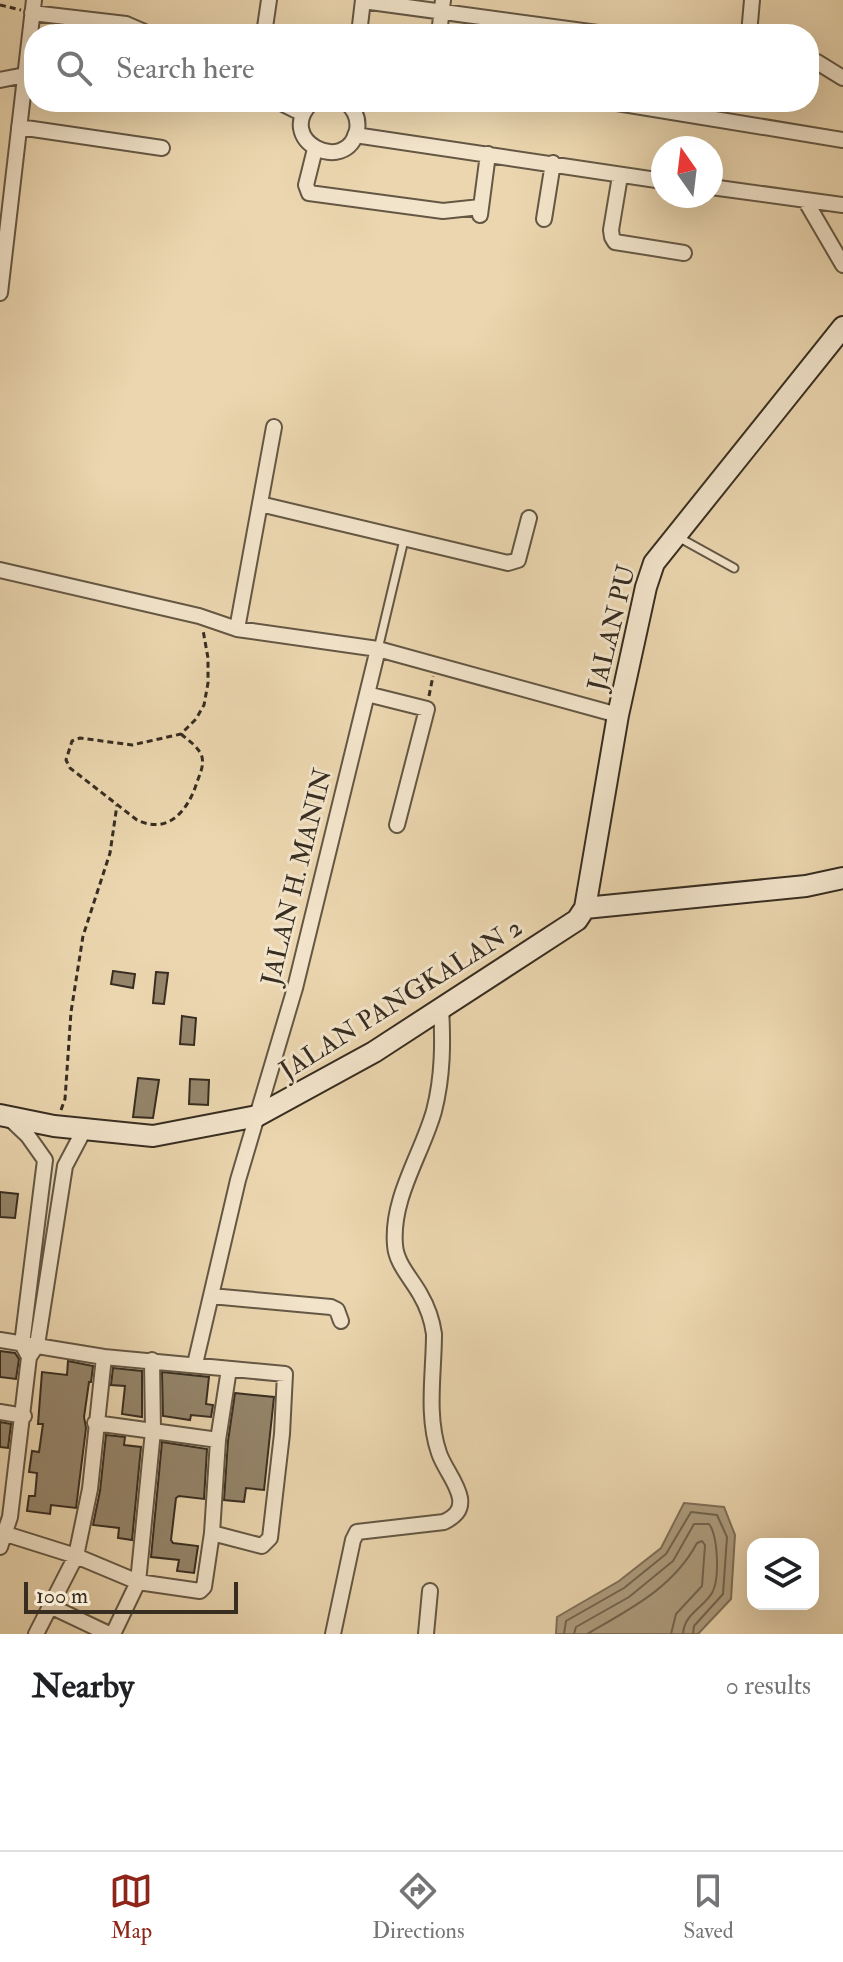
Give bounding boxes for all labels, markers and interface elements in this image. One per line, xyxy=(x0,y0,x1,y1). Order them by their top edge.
search box xyxy=(24,24,819,112)
icon: search xyxy=(52,46,96,90)
text: Search here xyxy=(116,50,255,87)
north arrow xyxy=(651,136,723,208)
street label: JALAN PU xyxy=(581,562,643,695)
street label: JALAN H. MANIN xyxy=(254,765,340,990)
street label: JALAN PANGKALAN 2 xyxy=(273,911,528,1087)
map controls xyxy=(747,1538,819,1610)
button: layers xyxy=(747,1538,819,1610)
scale bar xyxy=(24,1578,238,1614)
text: 100 m xyxy=(36,1582,88,1610)
text: Nearby xyxy=(32,1665,134,1708)
text: 0 results xyxy=(726,1670,811,1702)
tab: Map xyxy=(109,1869,153,1945)
tab: Directions xyxy=(372,1869,465,1945)
tab: Saved xyxy=(683,1869,734,1945)

